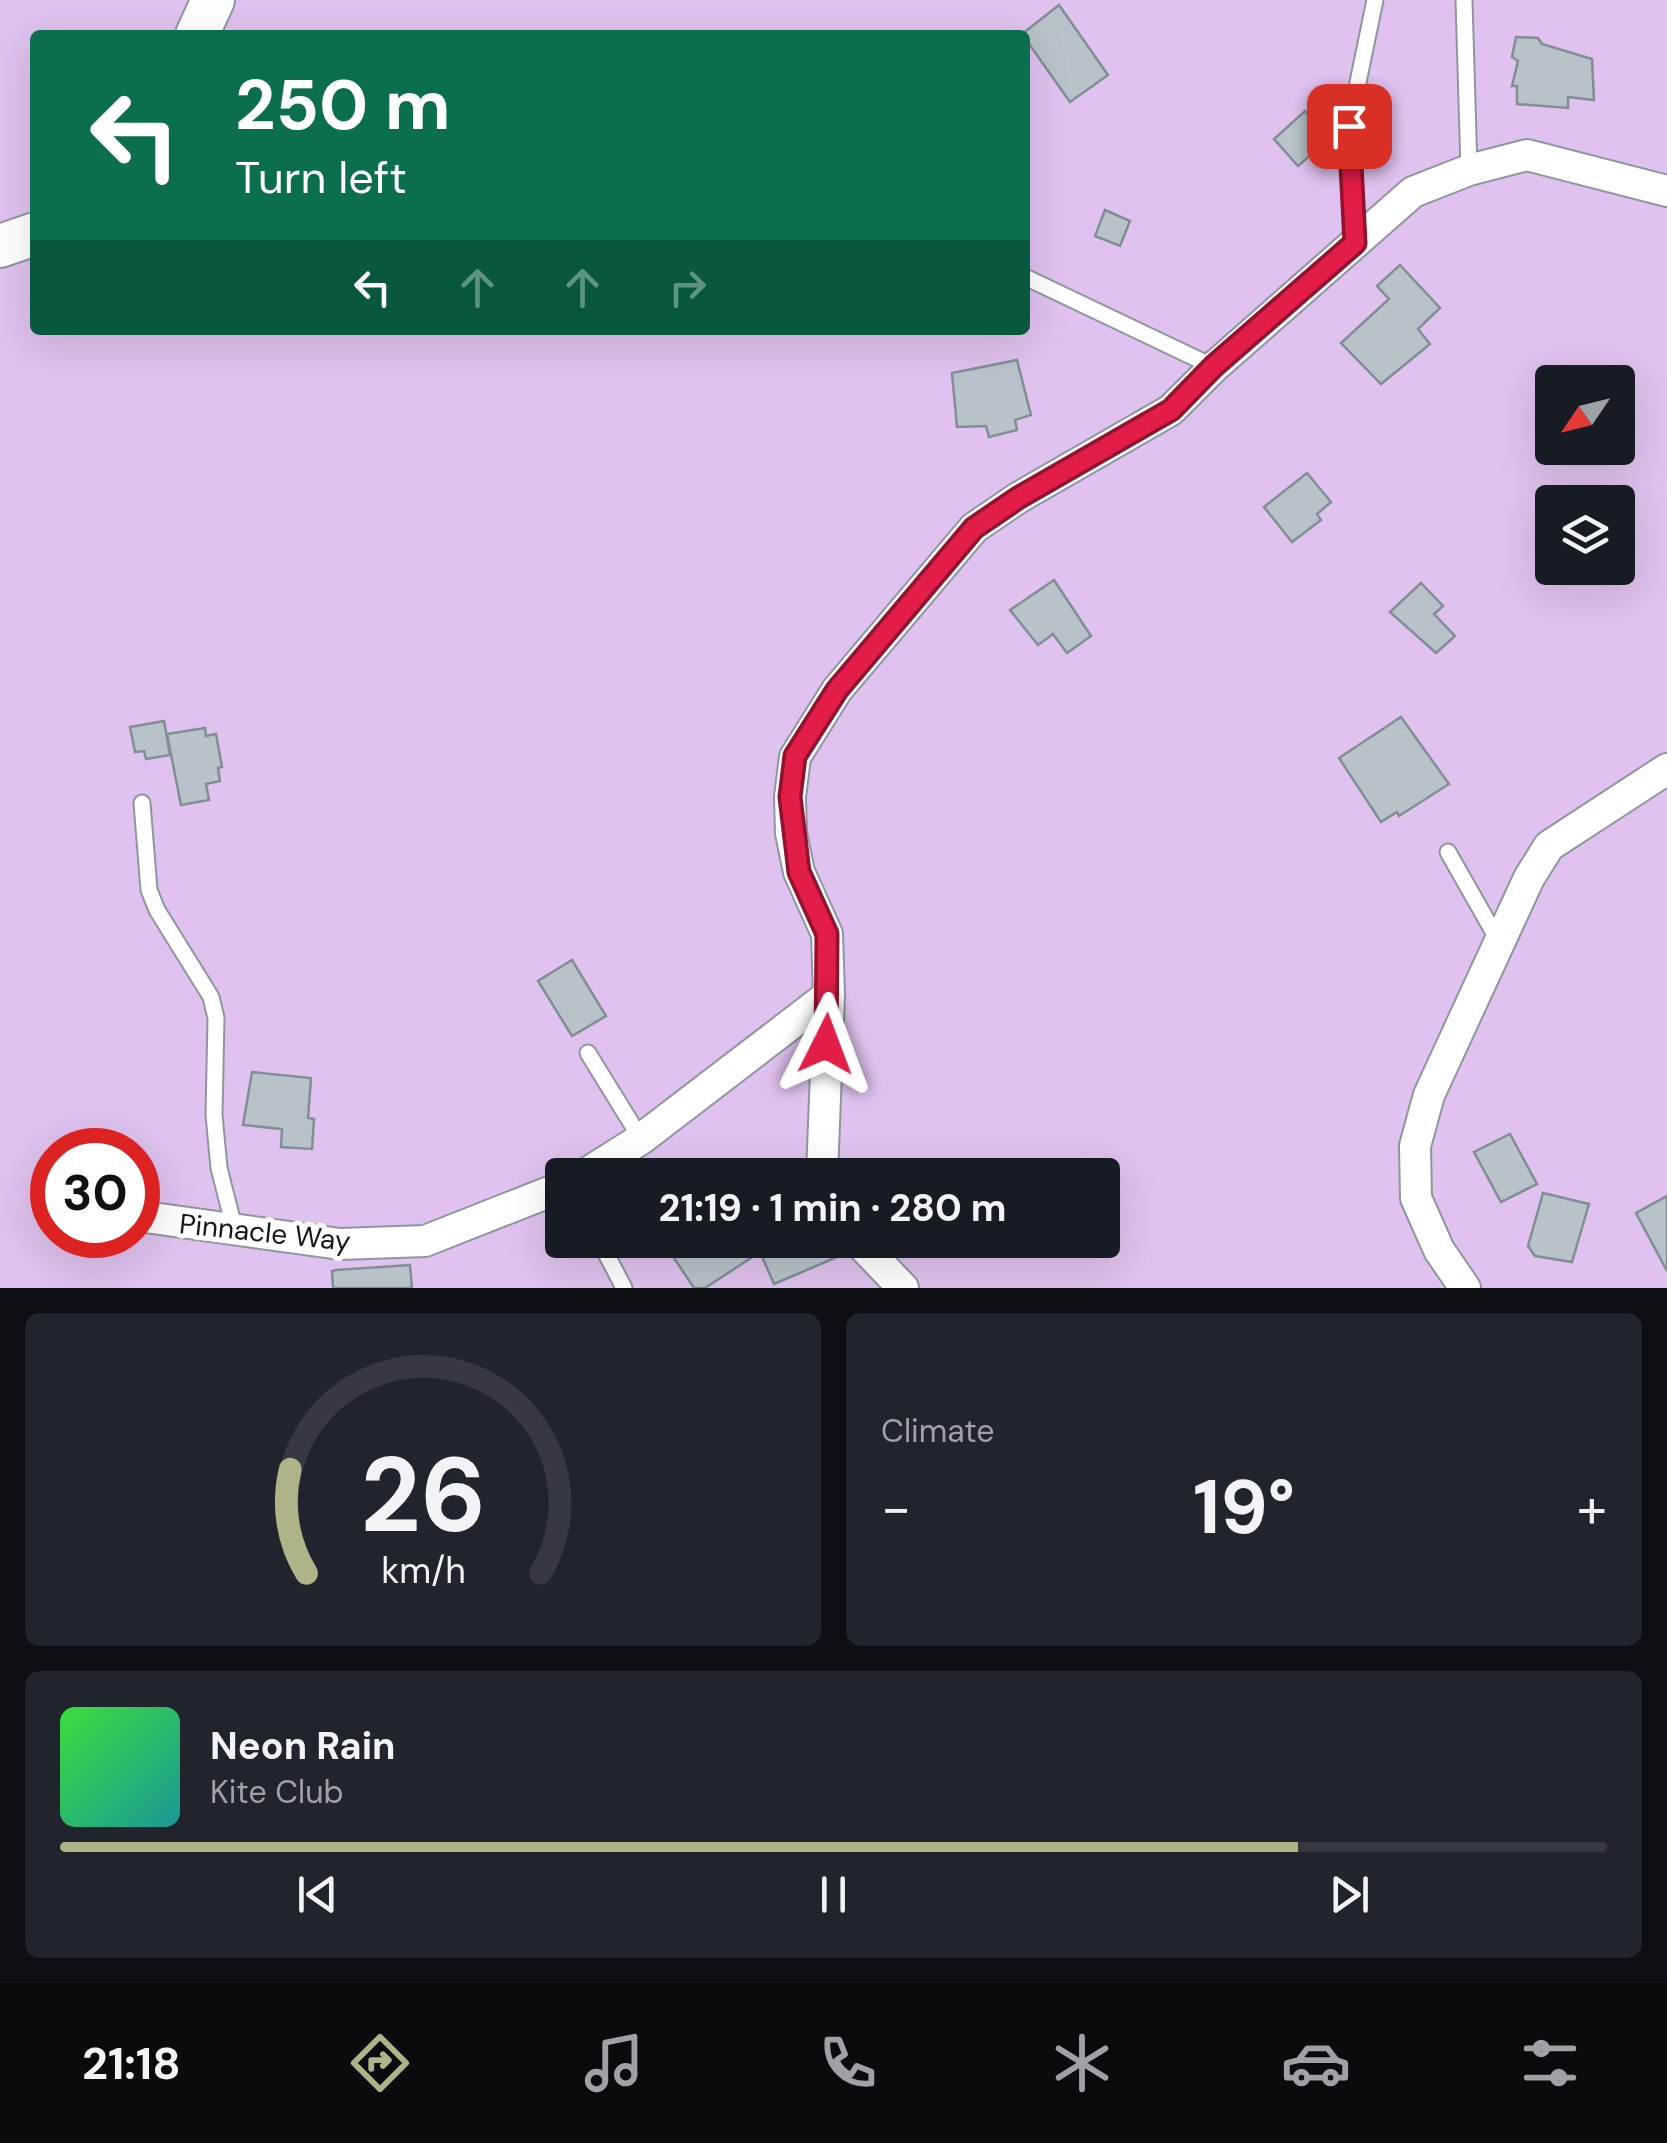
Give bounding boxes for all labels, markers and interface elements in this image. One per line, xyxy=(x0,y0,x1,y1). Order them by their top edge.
text: 250 m xyxy=(235,60,451,151)
icon: left xyxy=(70,70,200,200)
pin xyxy=(1307,84,1392,169)
icon: arrive xyxy=(1322,99,1377,154)
text: Turn left xyxy=(235,148,407,207)
icon: left xyxy=(345,260,400,315)
icon: ahead xyxy=(450,260,505,315)
icon: ahead xyxy=(555,260,610,315)
icon: right xyxy=(660,260,715,315)
north arrow xyxy=(1535,365,1635,465)
map controls xyxy=(1535,365,1635,585)
button: layers xyxy=(1535,485,1635,585)
position arrow xyxy=(774,992,878,1096)
speed limit sign: 30 xyxy=(30,1128,160,1258)
text: 21:19 · 1 min · 280 m xyxy=(659,1183,1006,1233)
street label: Pinnacle Way xyxy=(177,1205,352,1260)
text: Climate xyxy=(881,1410,995,1452)
text: 26 xyxy=(360,1428,486,1563)
text: 19° xyxy=(1193,1459,1295,1556)
text: − xyxy=(881,1472,911,1544)
text: + xyxy=(1577,1472,1607,1544)
text: km/h xyxy=(381,1548,465,1594)
text: Neon Rain xyxy=(210,1721,395,1771)
text: Kite Club xyxy=(210,1771,344,1813)
icon: previous xyxy=(290,1867,345,1922)
icon: pause xyxy=(806,1867,861,1922)
icon: next xyxy=(1322,1867,1377,1922)
icon: directions xyxy=(345,2028,415,2098)
icon: music xyxy=(579,2028,649,2098)
icon: phone xyxy=(813,2028,883,2098)
icon: climate xyxy=(1047,2028,1117,2098)
icon: car xyxy=(1281,2028,1351,2098)
icon: filters xyxy=(1515,2028,1585,2098)
text: 21:18 xyxy=(82,2034,181,2093)

